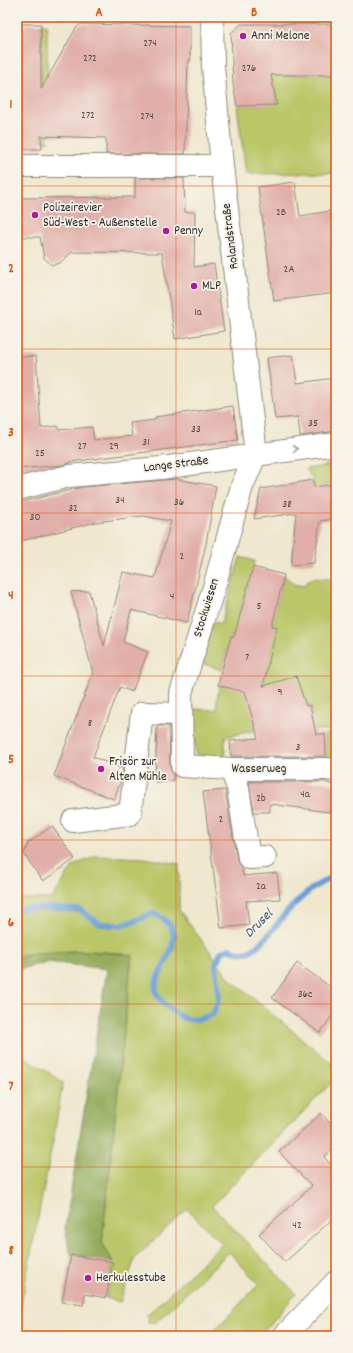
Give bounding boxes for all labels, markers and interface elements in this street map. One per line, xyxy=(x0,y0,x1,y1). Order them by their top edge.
text: A xyxy=(95,4,103,23)
text: B xyxy=(251,4,257,23)
place label: Anni Melone xyxy=(251,27,310,46)
marker: Anni Melone xyxy=(238,31,248,41)
house number: 274 xyxy=(143,36,157,52)
house number: 272 xyxy=(83,51,97,67)
house number: 276 xyxy=(242,61,256,77)
text: 1 xyxy=(10,96,13,115)
house number: 272 xyxy=(81,108,95,124)
house number: 274 xyxy=(140,109,154,125)
place label: Polizeirevier Süd-West - Außenstelle xyxy=(43,199,158,233)
street label: Rolandstraße xyxy=(217,202,244,270)
house number: 2B xyxy=(276,205,286,221)
marker: Polizeirevier Süd-West - Außenstelle xyxy=(30,210,40,220)
place label: Penny xyxy=(174,222,204,241)
marker: Penny xyxy=(161,226,171,236)
text: 2 xyxy=(8,260,14,279)
house number: 2A xyxy=(284,262,294,278)
place label: MLP xyxy=(202,277,221,296)
marker: MLP xyxy=(189,281,199,291)
house number: 1a xyxy=(194,305,203,321)
house number: 35 xyxy=(308,416,318,432)
house number: 33 xyxy=(191,422,201,438)
text: 3 xyxy=(8,424,14,443)
house number: 31 xyxy=(142,435,150,451)
house number: 27 xyxy=(77,439,87,455)
house number: 29 xyxy=(109,439,119,455)
one-way arrow xyxy=(292,445,298,454)
house number: 25 xyxy=(35,446,45,462)
street label: Lange Straße xyxy=(143,452,210,478)
house number: 34 xyxy=(115,493,125,509)
house number: 36 xyxy=(174,495,184,511)
house number: 38 xyxy=(282,497,292,513)
house number: 32 xyxy=(68,501,78,517)
house number: 30 xyxy=(30,510,40,526)
house number: 2 xyxy=(180,549,185,565)
street label: Stockwiesen xyxy=(189,576,225,640)
text: 4 xyxy=(8,587,14,606)
house number: 4 xyxy=(170,589,174,605)
house number: 5 xyxy=(256,599,262,615)
house number: 7 xyxy=(245,650,249,666)
house number: 9 xyxy=(277,685,283,701)
house number: 8 xyxy=(88,716,92,732)
house number: 3 xyxy=(296,740,301,756)
text: 5 xyxy=(8,751,14,770)
place label: Frisör zur Alten Mühle xyxy=(109,753,167,787)
street label: Wasserweg xyxy=(232,760,287,779)
marker: Frisör zur Alten Mühle xyxy=(96,764,106,774)
house number: 4a xyxy=(300,787,311,803)
house number: 2b xyxy=(256,791,266,807)
house number: 2 xyxy=(219,812,224,828)
house number: 2a xyxy=(256,879,267,895)
water label: Drusel xyxy=(240,904,279,943)
text: 6 xyxy=(8,914,15,933)
house number: 36c xyxy=(298,987,312,1003)
text: 7 xyxy=(9,1078,14,1097)
house number: 42 xyxy=(292,1218,302,1234)
text: 8 xyxy=(8,1242,14,1261)
place label: Herkulesstube xyxy=(96,1269,166,1288)
marker: Herkulesstube xyxy=(83,1273,93,1283)

